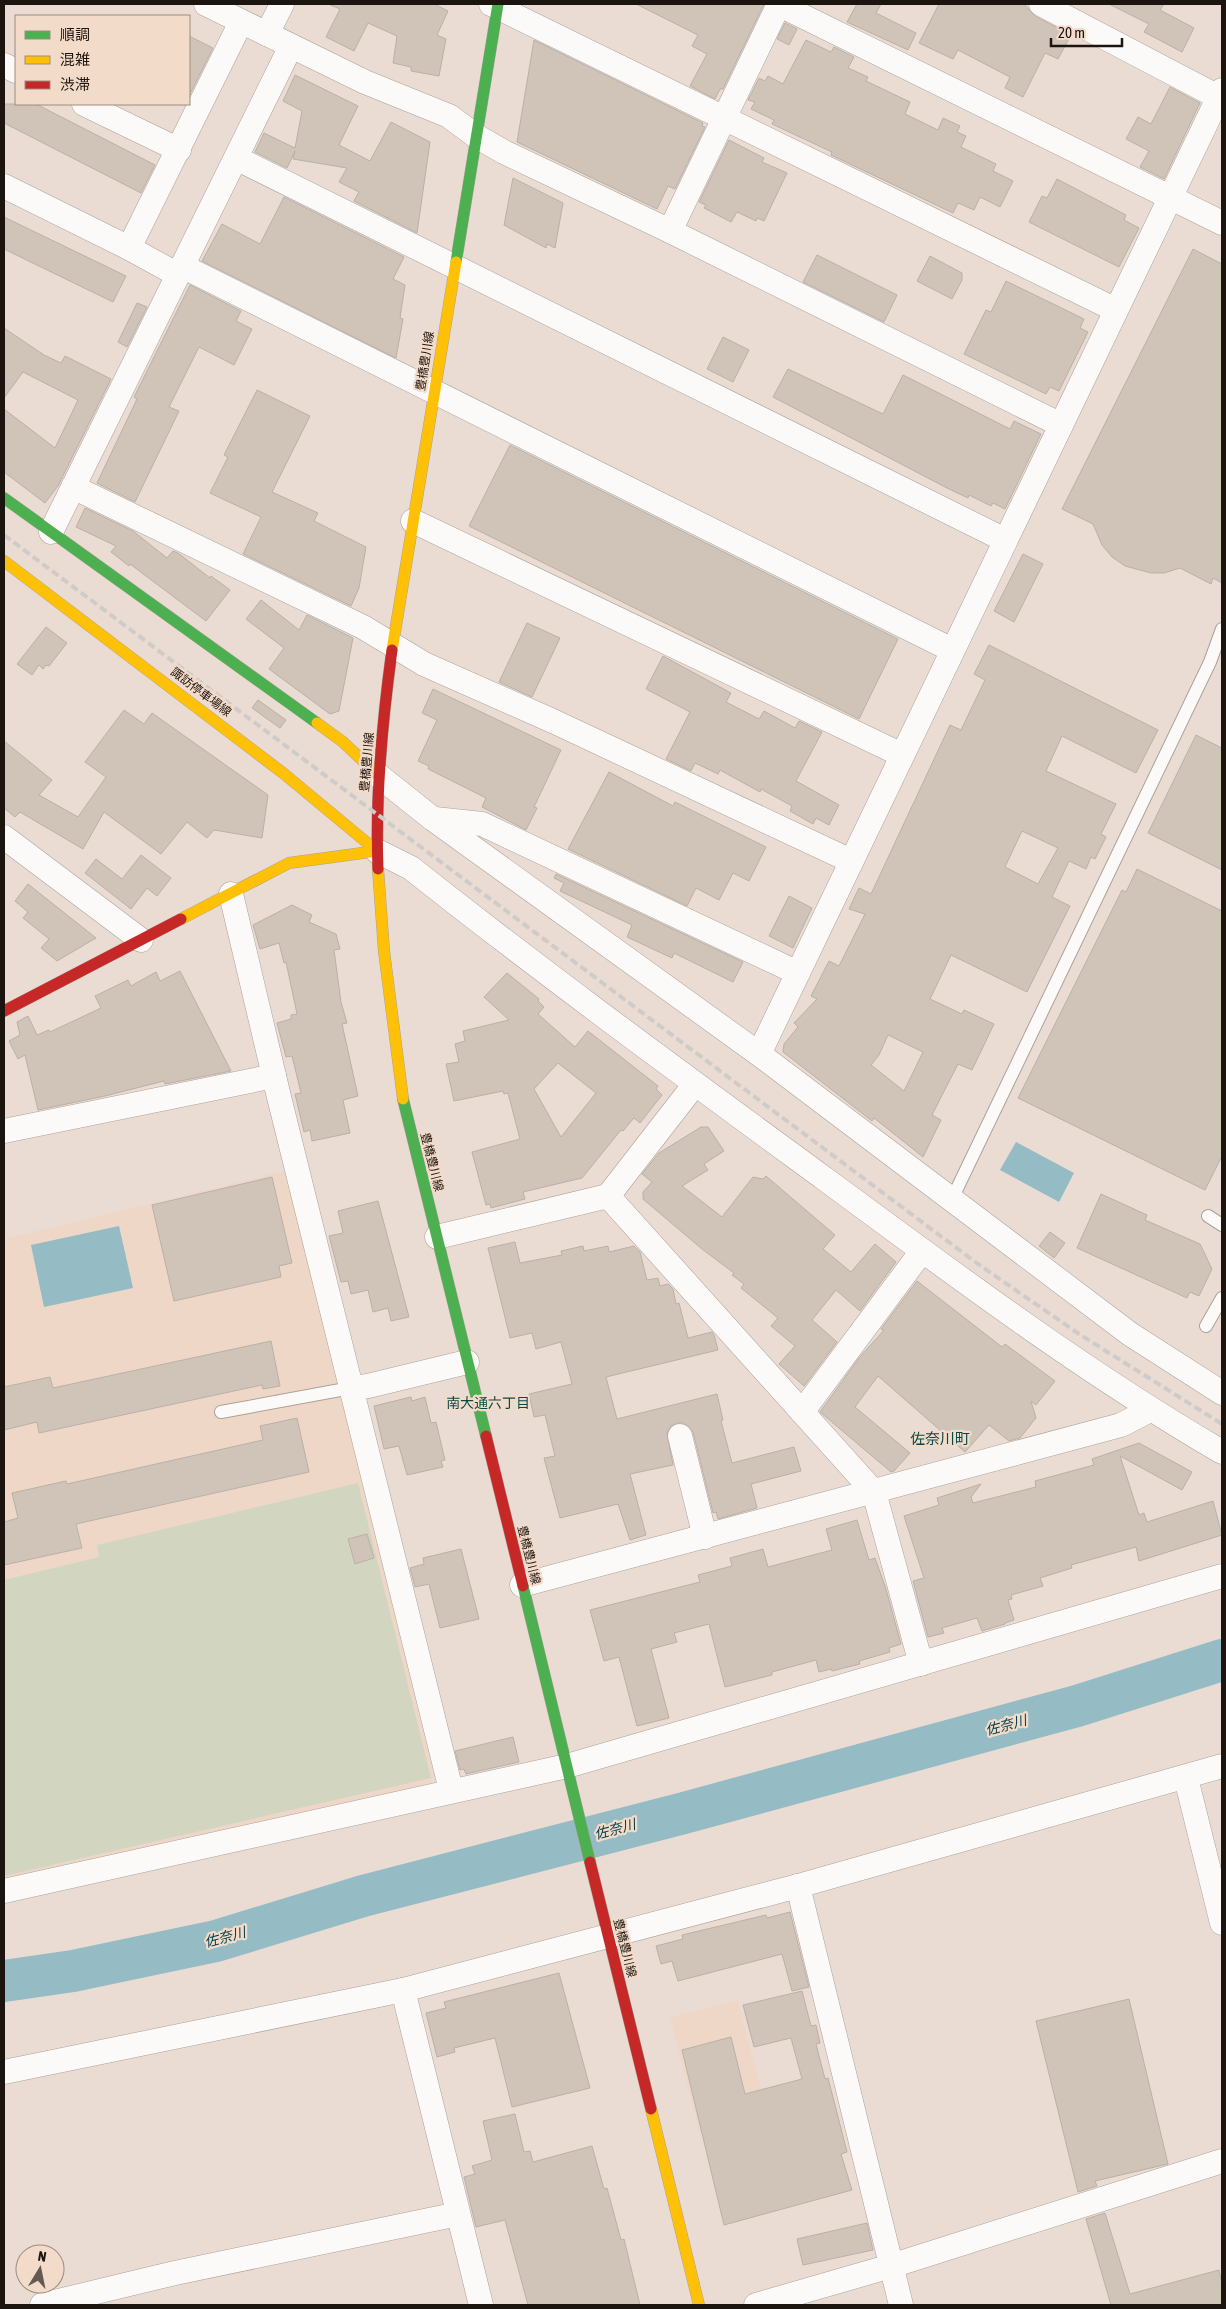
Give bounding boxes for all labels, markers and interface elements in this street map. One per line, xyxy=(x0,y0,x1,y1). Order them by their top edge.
legend xyxy=(15,15,190,105)
scale bar xyxy=(1051,15,1122,47)
text: 20 m xyxy=(1058,24,1085,41)
text: 順調 xyxy=(60,26,90,43)
text: 混雑 xyxy=(60,51,90,68)
text: 渋滞 xyxy=(60,76,90,93)
street label: 豊橋豊川線 xyxy=(413,330,437,392)
street label: 諏訪停車場線 xyxy=(168,665,234,719)
street label: 豊橋豊川線 xyxy=(357,731,377,793)
street label: 豊橋豊川線 xyxy=(418,1131,446,1193)
district label: 南大通六丁目 xyxy=(446,1395,530,1411)
district label: 佐奈川町 xyxy=(910,1430,970,1447)
street label: 豊橋豊川線 xyxy=(515,1524,543,1586)
water label: 佐奈川 xyxy=(984,1711,1030,1738)
water label: 佐奈川 xyxy=(593,1815,639,1842)
street label: 豊橋豊川線 xyxy=(611,1917,639,1979)
water label: 佐奈川 xyxy=(203,1923,249,1950)
north arrow xyxy=(15,2244,65,2294)
text: N xyxy=(37,2248,48,2265)

